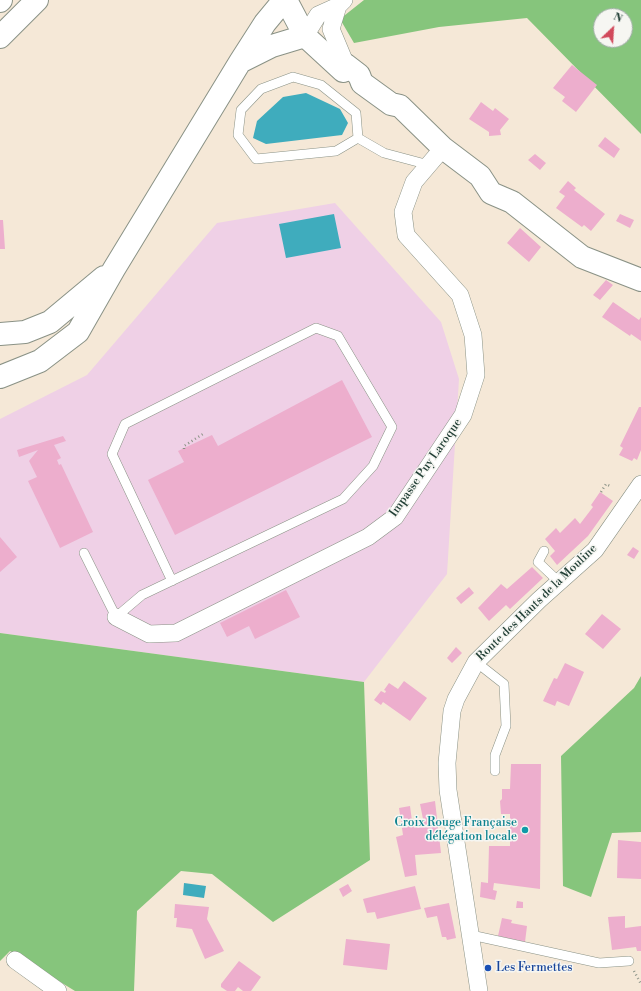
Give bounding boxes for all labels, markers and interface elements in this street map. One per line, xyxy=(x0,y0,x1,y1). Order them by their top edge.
north arrow xyxy=(593,8,633,48)
text: N xyxy=(611,10,625,26)
street label: Impasse Puy Laroque xyxy=(387,416,465,520)
street label: Route des Hauts de la Mouline xyxy=(474,542,600,664)
place label: Croix Rouge Française délégation locale xyxy=(395,816,517,844)
marker: Croix Rouge Française délégation locale xyxy=(520,825,530,835)
place label: Les Fermettes xyxy=(496,961,573,975)
marker: Les Fermettes xyxy=(483,963,493,973)

